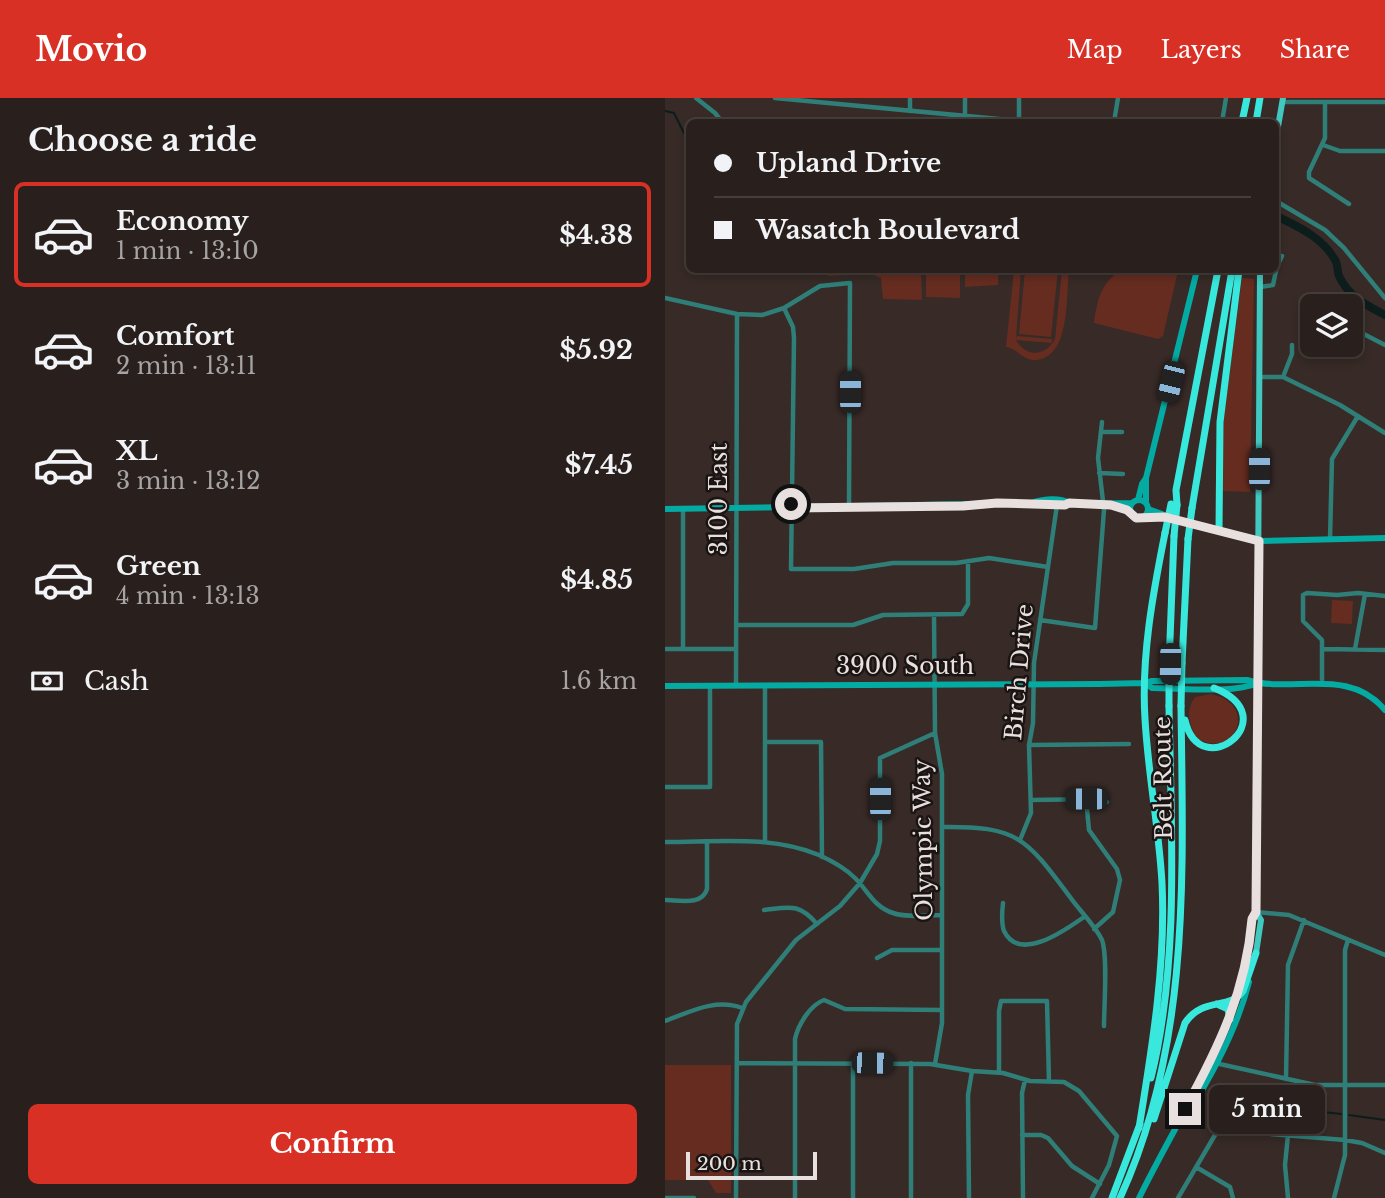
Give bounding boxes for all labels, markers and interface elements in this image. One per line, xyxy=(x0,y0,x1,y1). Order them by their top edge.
text: Movio xyxy=(35,29,147,70)
text: Map xyxy=(1067,35,1123,64)
text: Layers xyxy=(1161,35,1242,64)
text: Share xyxy=(1280,35,1350,64)
text: Choose a ride xyxy=(28,120,257,160)
text: Upland Drive xyxy=(756,147,941,179)
icon: car xyxy=(32,203,95,266)
text: Economy xyxy=(116,205,249,237)
text: Wasatch Boulevard xyxy=(756,214,1020,246)
text: $4.38 xyxy=(559,219,633,251)
text: 1 min · 13:10 xyxy=(116,237,259,265)
map controls xyxy=(1300,294,1363,357)
button: layers xyxy=(1300,294,1363,357)
icon: car xyxy=(32,318,95,381)
text: Comfort xyxy=(116,320,234,352)
text: $5.92 xyxy=(560,334,633,366)
text: 2 min · 13:11 xyxy=(116,352,256,380)
car xyxy=(1156,359,1187,405)
car xyxy=(840,371,861,413)
icon: car xyxy=(32,433,95,496)
text: XL xyxy=(116,435,158,467)
street label: 3100 East xyxy=(705,442,733,555)
car xyxy=(1249,448,1270,490)
text: $7.45 xyxy=(565,449,633,481)
text: 3 min · 13:12 xyxy=(116,467,260,495)
route start xyxy=(775,488,807,520)
icon: car xyxy=(32,548,95,611)
text: Green xyxy=(116,550,201,582)
text: $4.85 xyxy=(560,564,633,596)
text: 4 min · 13:13 xyxy=(116,582,260,610)
street label: Birch Drive xyxy=(999,603,1039,741)
car xyxy=(1160,643,1181,685)
street label: 3900 South xyxy=(836,652,974,680)
icon: cash xyxy=(28,662,66,700)
text: Cash xyxy=(84,665,149,697)
text: 1.6 km xyxy=(561,667,637,695)
street label: Belt Route xyxy=(1148,716,1178,840)
street label: Olympic Way xyxy=(908,759,938,921)
car xyxy=(870,778,891,820)
car xyxy=(1066,789,1108,810)
car xyxy=(851,1052,894,1074)
callout: 5 min xyxy=(1209,1084,1325,1134)
route end xyxy=(1169,1093,1201,1125)
text: 5 min xyxy=(1232,1095,1302,1123)
button: Confirm xyxy=(28,1104,637,1184)
scale bar xyxy=(686,1149,817,1181)
text: 200 m xyxy=(697,1152,762,1175)

